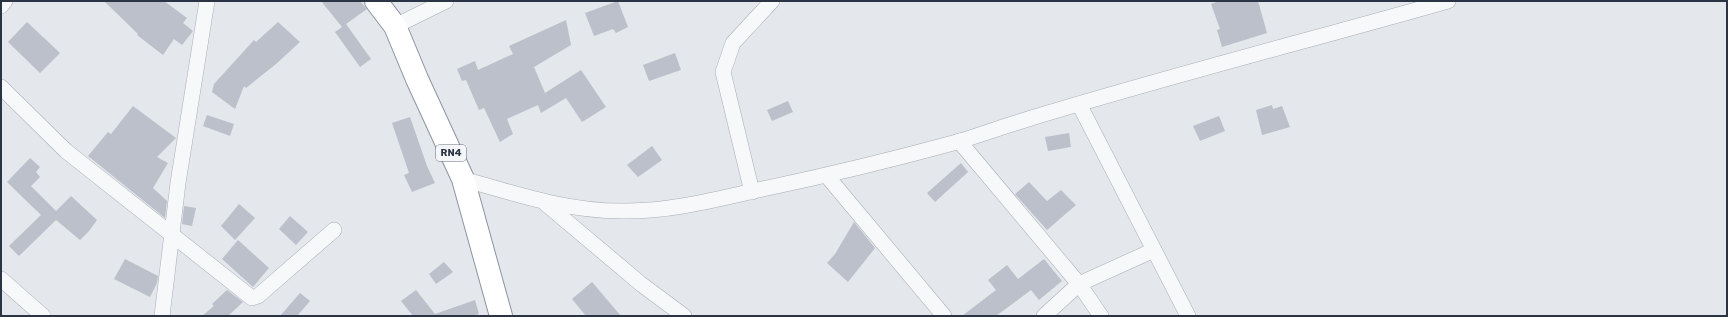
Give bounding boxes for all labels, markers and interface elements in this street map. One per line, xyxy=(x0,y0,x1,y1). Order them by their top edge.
road number: RN4 xyxy=(436,145,466,161)

